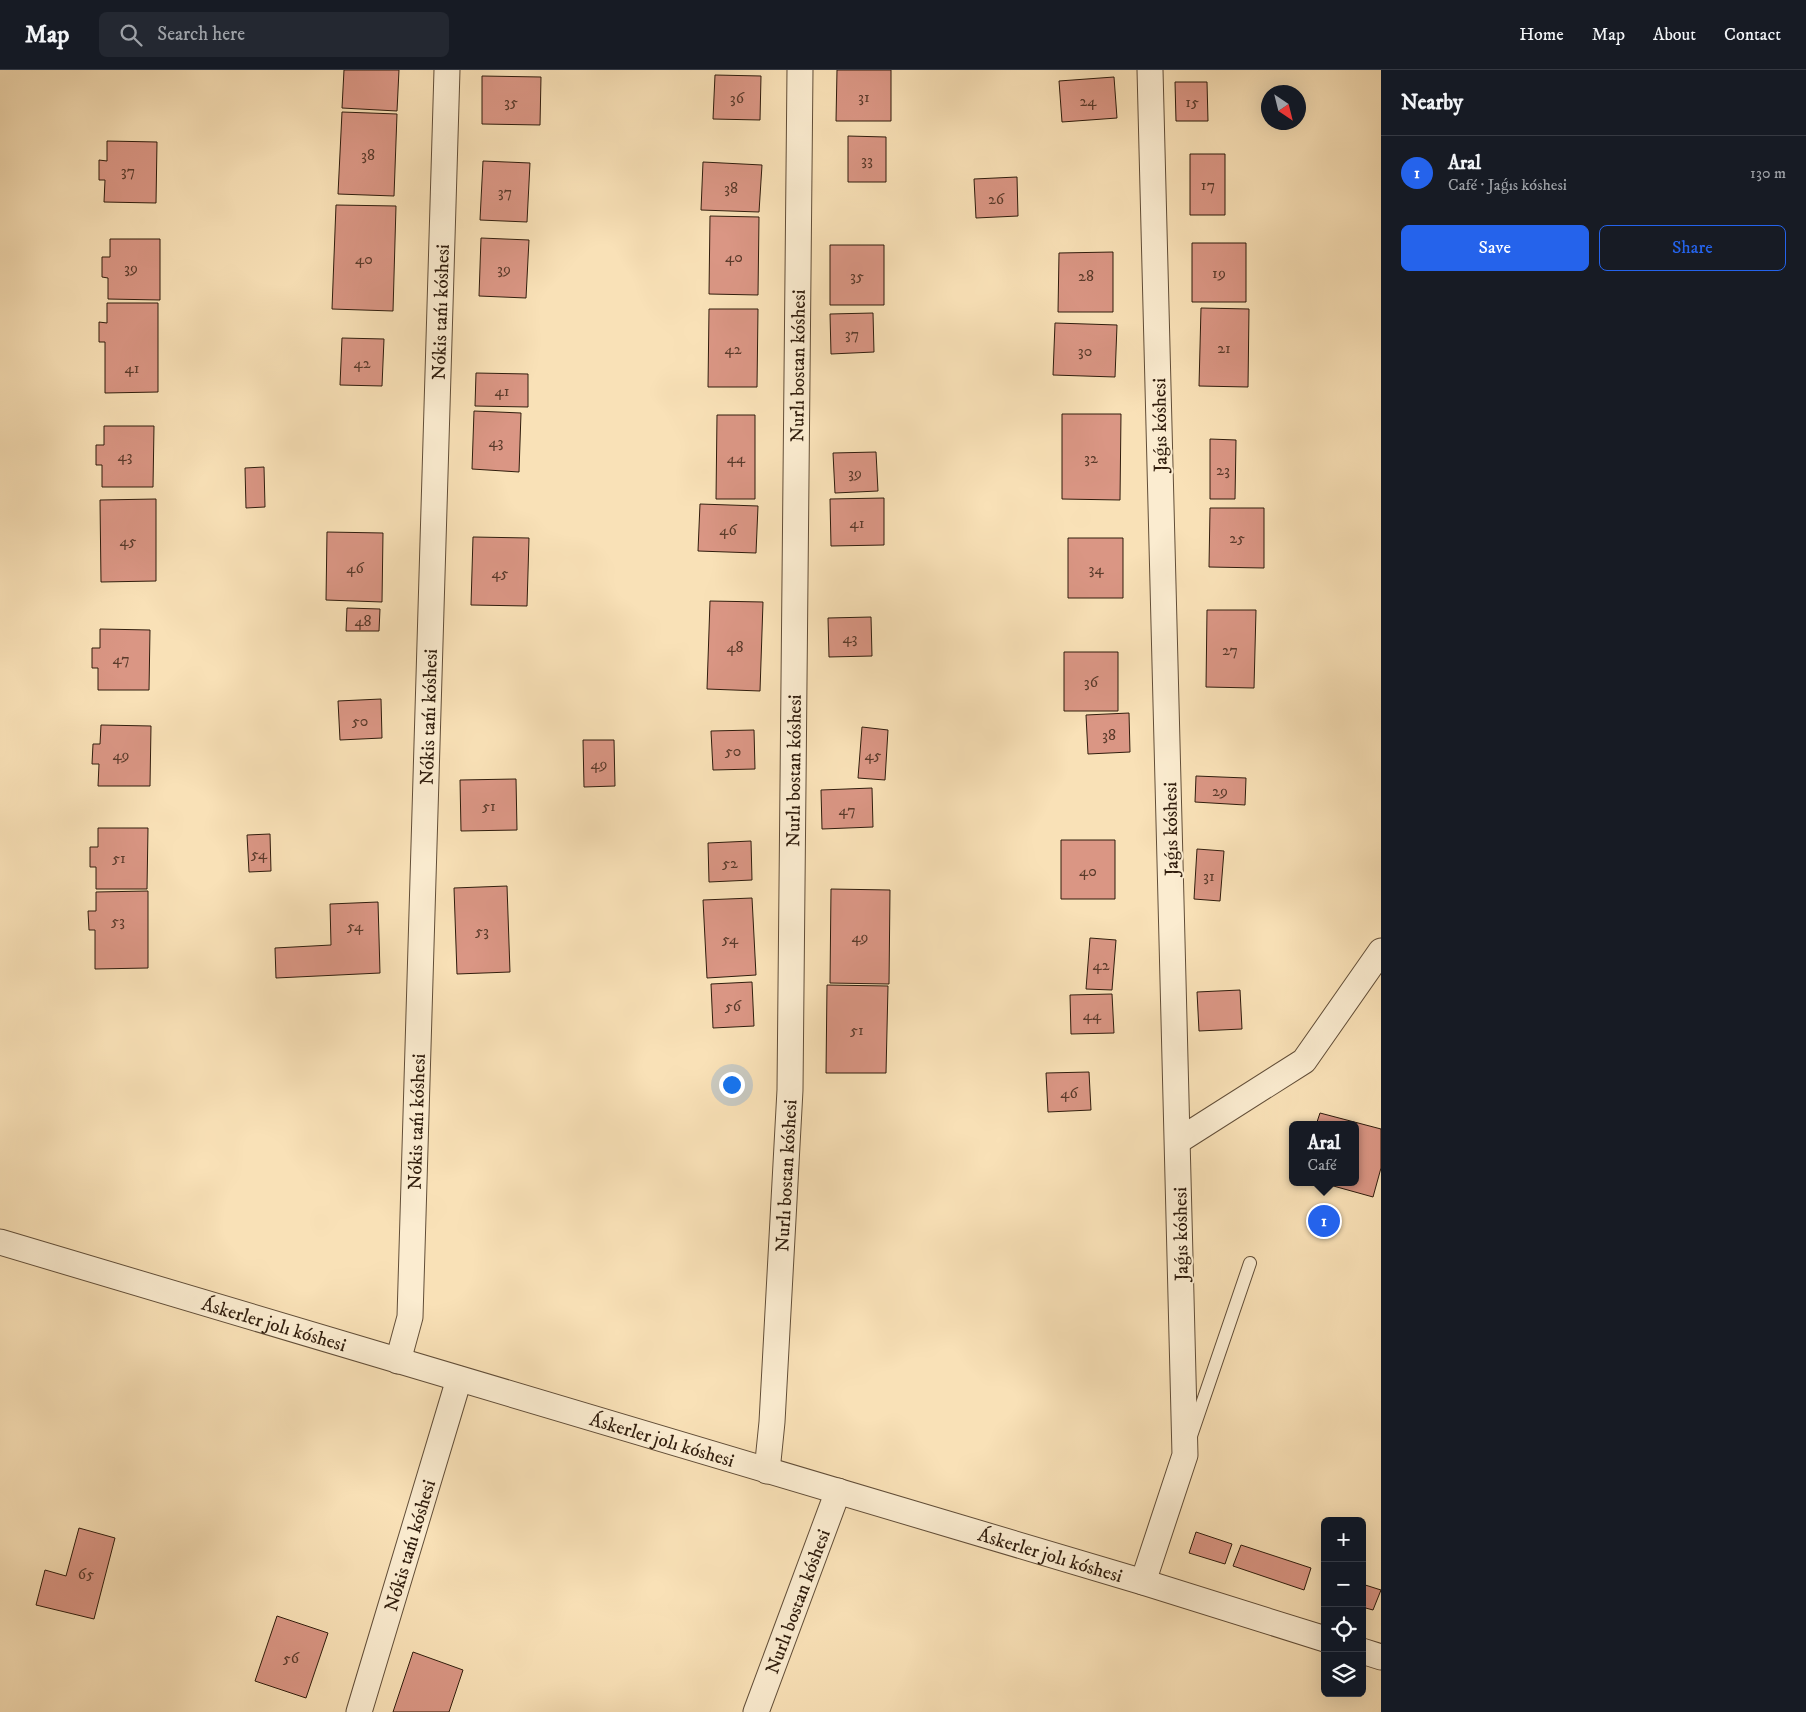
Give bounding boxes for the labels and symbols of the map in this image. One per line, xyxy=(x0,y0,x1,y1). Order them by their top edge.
north arrow xyxy=(1261,85,1306,130)
house number: 31 xyxy=(858,87,870,107)
house number: 36 xyxy=(730,88,745,108)
house number: 24 xyxy=(1079,91,1097,111)
house number: 35 xyxy=(504,92,518,112)
house number: 15 xyxy=(1185,92,1199,112)
house number: 38 xyxy=(361,145,375,165)
house number: 33 xyxy=(861,150,873,170)
house number: 37 xyxy=(121,161,135,181)
house number: 17 xyxy=(1201,175,1215,195)
house number: 38 xyxy=(724,178,738,198)
house number: 37 xyxy=(498,182,512,202)
house number: 26 xyxy=(988,189,1005,209)
street label: Nókis tańı kóshesi xyxy=(428,244,455,380)
house number: 40 xyxy=(725,247,743,267)
house number: 40 xyxy=(355,249,373,269)
house number: 39 xyxy=(124,258,138,278)
house number: 39 xyxy=(497,259,511,279)
house number: 19 xyxy=(1212,263,1226,283)
house number: 35 xyxy=(850,266,864,286)
house number: 28 xyxy=(1078,266,1094,286)
street label: Nurlı bostan kóshesi xyxy=(786,289,811,442)
house number: 37 xyxy=(845,324,859,344)
house number: 21 xyxy=(1217,338,1231,358)
house number: 42 xyxy=(724,339,742,359)
house number: 30 xyxy=(1078,341,1092,361)
house number: 42 xyxy=(353,353,371,373)
house number: 41 xyxy=(124,358,140,378)
street label: Jaǵıs kóshesi xyxy=(1148,378,1173,474)
house number: 41 xyxy=(494,381,510,401)
house number: 43 xyxy=(488,432,504,452)
house number: 43 xyxy=(117,446,133,466)
house number: 44 xyxy=(727,448,746,468)
house number: 32 xyxy=(1084,448,1098,468)
house number: 23 xyxy=(1216,460,1230,480)
house number: 39 xyxy=(848,463,862,483)
house number: 41 xyxy=(849,513,865,533)
house number: 46 xyxy=(719,520,737,540)
house number: 25 xyxy=(1229,528,1245,548)
house number: 45 xyxy=(119,531,137,551)
house number: 46 xyxy=(346,558,364,578)
house number: 34 xyxy=(1088,559,1104,579)
house number: 45 xyxy=(491,563,509,583)
house number: 48 xyxy=(354,611,372,631)
house number: 43 xyxy=(842,628,858,648)
house number: 48 xyxy=(726,637,744,657)
house number: 27 xyxy=(1222,640,1238,660)
street label: Nókis tańı kóshesi xyxy=(416,648,443,785)
house number: 47 xyxy=(112,649,130,669)
house number: 36 xyxy=(1084,672,1099,692)
street label: Nurlı bostan kóshesi xyxy=(782,694,807,847)
house number: 50 xyxy=(352,711,368,731)
house number: 38 xyxy=(1102,725,1116,745)
house number: 50 xyxy=(725,741,741,761)
house number: 49 xyxy=(112,745,130,765)
house number: 45 xyxy=(864,745,882,765)
house number: 49 xyxy=(590,754,608,774)
house number: 29 xyxy=(1212,781,1228,801)
street label: Jaǵıs kóshesi xyxy=(1159,782,1184,878)
house number: 51 xyxy=(482,796,496,816)
house number: 47 xyxy=(838,800,856,820)
house number: 54 xyxy=(251,844,268,864)
house number: 51 xyxy=(112,848,126,868)
house number: 52 xyxy=(722,853,738,873)
house number: 40 xyxy=(1079,861,1097,881)
house number: 31 xyxy=(1203,866,1215,886)
house number: 53 xyxy=(111,911,125,931)
house number: 54 xyxy=(347,916,364,936)
house number: 53 xyxy=(475,921,489,941)
house number: 49 xyxy=(851,927,869,947)
house number: 54 xyxy=(722,929,739,949)
house number: 42 xyxy=(1092,955,1110,975)
house number: 56 xyxy=(725,996,742,1016)
house number: 44 xyxy=(1083,1005,1102,1025)
house number: 51 xyxy=(850,1020,864,1040)
street label: Nókis tańı kóshesi xyxy=(404,1053,431,1190)
your location xyxy=(719,1072,745,1098)
house number: 46 xyxy=(1060,1083,1078,1103)
street label: Nurlı bostan kóshesi xyxy=(771,1099,802,1253)
street label: Jaǵıs kóshesi xyxy=(1169,1187,1194,1283)
pin: 1 xyxy=(1308,1202,1340,1240)
street label: Áskerler jolı kóshesi xyxy=(199,1291,349,1357)
street label: Áskerler jolı kóshesi xyxy=(587,1406,737,1473)
street label: Nókis tańı kóshesi xyxy=(380,1477,441,1614)
street label: Áskerler jolı kóshesi xyxy=(975,1522,1125,1588)
street label: Nurlı bostan kóshesi xyxy=(761,1526,836,1677)
house number: 65 xyxy=(78,1564,94,1584)
house number: 56 xyxy=(283,1648,300,1668)

